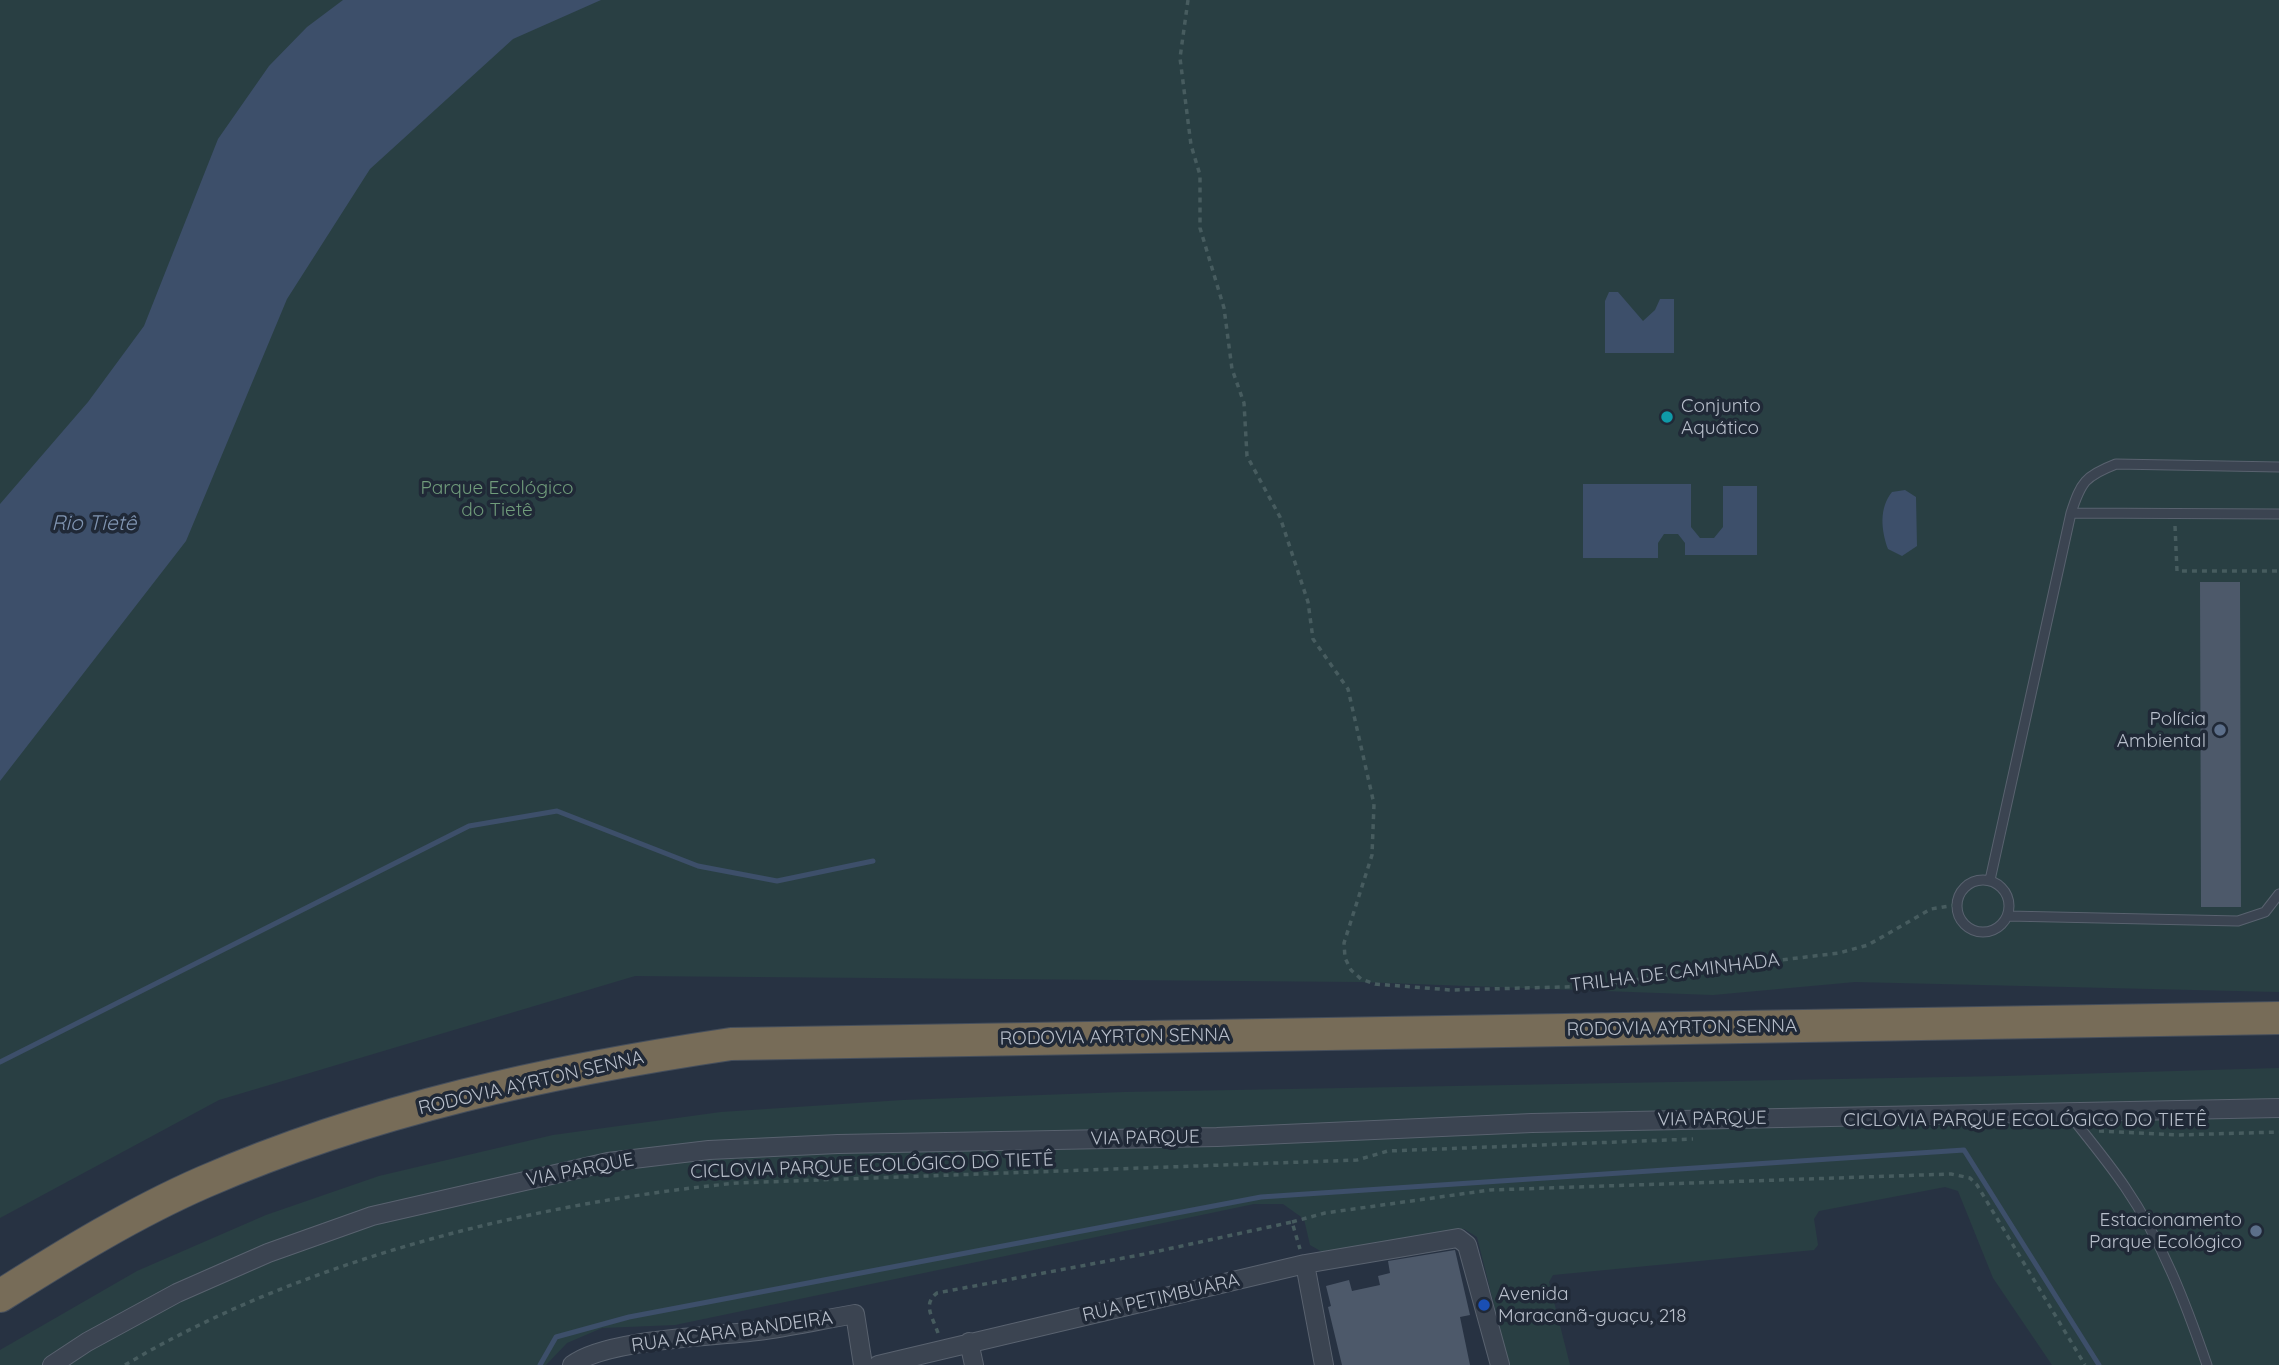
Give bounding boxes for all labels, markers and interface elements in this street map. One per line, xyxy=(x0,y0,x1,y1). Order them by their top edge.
place label: Conjunto Aquático xyxy=(1681,395,1761,439)
marker: Conjunto Aquático xyxy=(1659,409,1675,425)
park label: Parque Ecológico do Tietê xyxy=(421,477,573,521)
water label: Rio Tietê xyxy=(52,511,136,537)
place label: Polícia Ambiental xyxy=(2117,708,2206,752)
marker: Polícia Ambiental xyxy=(2212,722,2228,738)
street label: TRILHA DE CAMINHADA xyxy=(1569,949,1781,997)
street label: RODOVIA AYRTON SENNA xyxy=(1567,1015,1797,1041)
street label: RODOVIA AYRTON SENNA xyxy=(1000,1024,1230,1050)
street label: RODOVIA AYRTON SENNA xyxy=(416,1046,646,1120)
street label: VIA PARQUE xyxy=(1657,1107,1767,1131)
street label: CICLOVIA PARQUE ECOLÓGICO DO TIETÊ xyxy=(1843,1109,2207,1131)
street label: VIA PARQUE xyxy=(1090,1126,1200,1150)
street label: VIA PARQUE xyxy=(524,1148,636,1192)
street label: CICLOVIA PARQUE ECOLÓGICO DO TIETÊ xyxy=(690,1148,1054,1184)
place label: Estacionamento Parque Ecológico xyxy=(2089,1209,2242,1253)
marker: Estacionamento Parque Ecológico xyxy=(2248,1223,2264,1239)
street label: RUA PETIMBUARA xyxy=(1080,1269,1242,1327)
place label: Avenida Maracanã-guaçu, 218 xyxy=(1498,1283,1686,1327)
marker: Avenida Maracanã-guaçu, 218 xyxy=(1476,1297,1492,1313)
street label: RUA ACARA BANDEIRA xyxy=(630,1307,834,1357)

